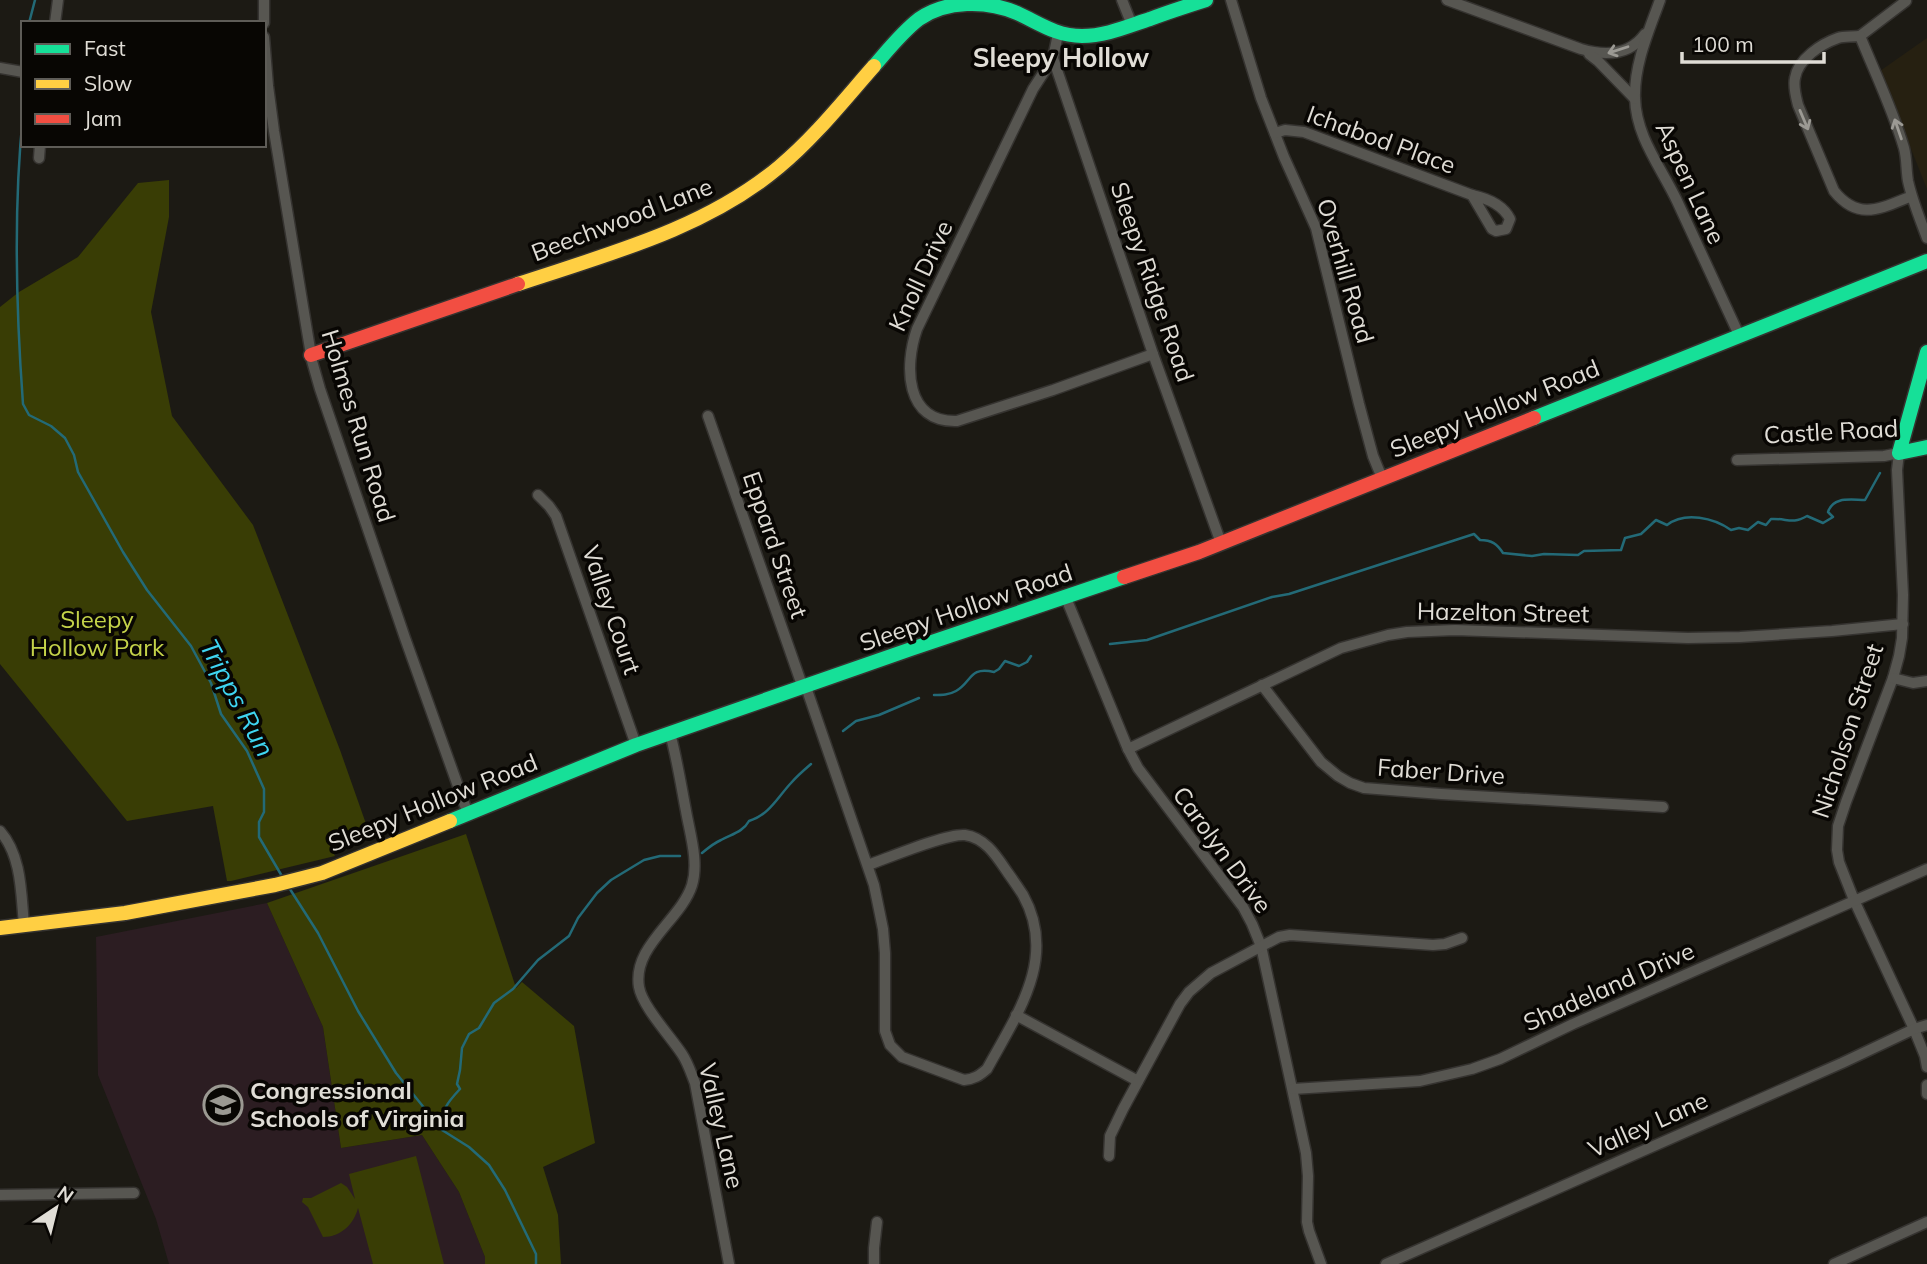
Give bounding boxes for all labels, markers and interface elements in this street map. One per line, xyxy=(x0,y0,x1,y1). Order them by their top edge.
legend xyxy=(21,21,266,147)
scale bar xyxy=(1682,21,1824,65)
text: 100 m xyxy=(1692,31,1754,57)
text: Fast xyxy=(84,35,126,61)
district label: Sleepy Hollow xyxy=(973,41,1149,74)
one-way arrow xyxy=(1608,45,1630,57)
text: Slow xyxy=(84,70,132,96)
street label: Ichabod Place xyxy=(1303,98,1460,180)
text: Jam xyxy=(84,105,122,131)
one-way arrow xyxy=(1799,109,1812,131)
street label: Aspen Lane xyxy=(1649,117,1732,249)
one-way arrow xyxy=(1891,119,1903,141)
street label: Beechwood Lane xyxy=(527,171,716,267)
street label: Sleepy Ridge Road xyxy=(1105,178,1201,386)
street label: Overhill Road xyxy=(1311,195,1381,347)
street label: Knoll Drive xyxy=(881,215,959,336)
street label: Holmes Run Road xyxy=(315,326,402,526)
street label: Sleepy Hollow Road xyxy=(1386,352,1604,464)
street label: Castle Road xyxy=(1763,413,1899,449)
street label: Eppard Street xyxy=(737,468,815,622)
street label: Valley Court xyxy=(576,541,648,678)
street label: Sleepy Hollow Road xyxy=(855,557,1076,658)
street label: Hazelton Street xyxy=(1417,595,1589,629)
park label: Sleepy Hollow Park xyxy=(30,604,165,662)
water label: Tripps Run xyxy=(193,633,282,762)
street label: Nicholson Street xyxy=(1805,640,1889,822)
street label: Sleepy Hollow Road xyxy=(324,746,542,858)
street label: Faber Drive xyxy=(1376,752,1506,790)
street label: Carolyn Drive xyxy=(1167,780,1279,919)
street label: Shadeland Drive xyxy=(1519,935,1699,1037)
street label: Valley Lane xyxy=(693,1060,751,1191)
place label: Congressional Schools of Virginia xyxy=(250,1075,464,1133)
school or university icon: Congressional Schools of Virginia xyxy=(202,1084,244,1126)
street label: Valley Lane xyxy=(1583,1084,1712,1164)
north arrow xyxy=(21,1173,91,1243)
text: N xyxy=(53,1180,79,1208)

